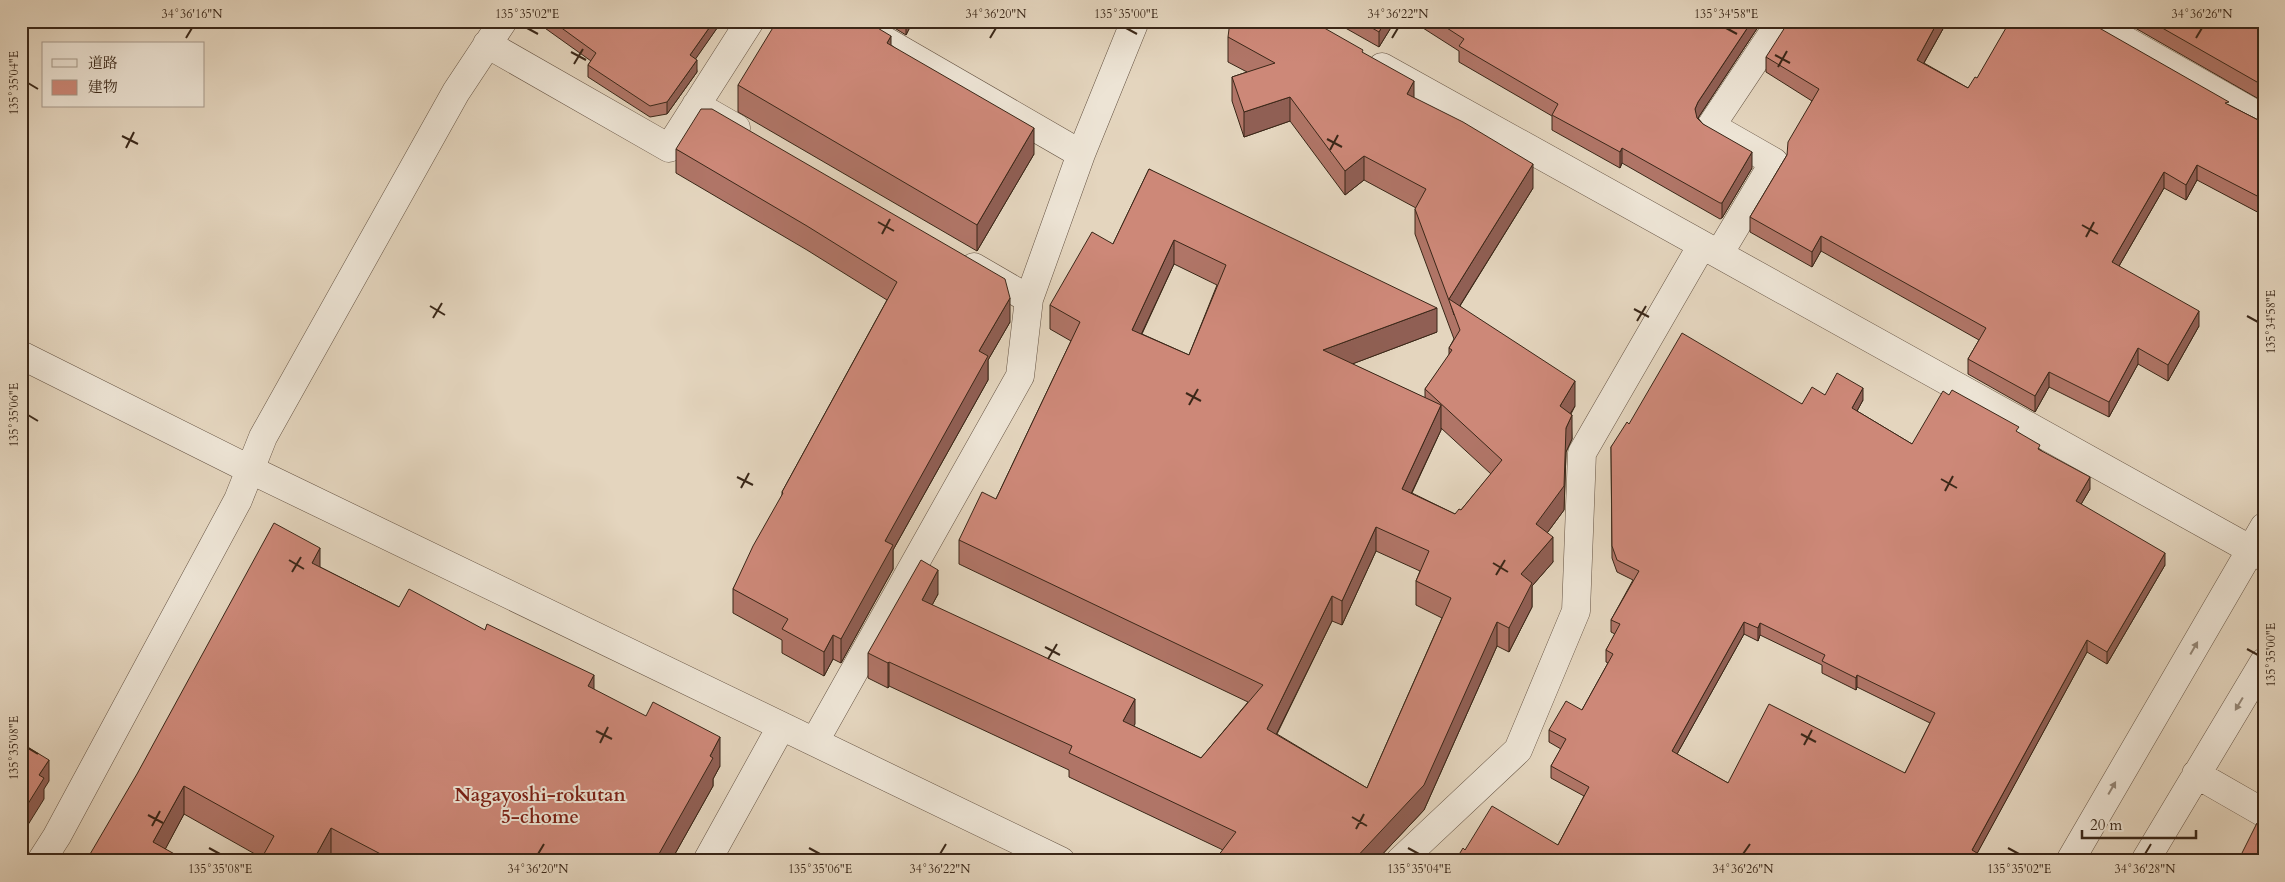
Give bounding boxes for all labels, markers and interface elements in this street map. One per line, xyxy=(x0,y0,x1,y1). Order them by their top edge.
text: 34°36'16"N xyxy=(162,6,223,22)
text: 135°35'02"E xyxy=(495,6,559,22)
text: 34°36'20"N xyxy=(966,6,1027,22)
text: 135°35'00"E xyxy=(1094,6,1158,22)
text: 34°36'22"N xyxy=(1368,6,1429,22)
text: 135°34'58"E xyxy=(1694,6,1758,22)
text: 34°36'26"N xyxy=(2172,6,2233,22)
legend xyxy=(42,42,205,108)
text: 135°35'04"E xyxy=(6,51,22,115)
text: 道路 xyxy=(88,53,118,73)
text: 建物 xyxy=(88,77,118,97)
text: 135°34'58"E xyxy=(2263,290,2279,354)
text: 135°35'06"E xyxy=(6,383,22,447)
text: 135°35'00"E xyxy=(2263,623,2279,687)
one-way arrow xyxy=(2190,641,2199,655)
one-way arrow xyxy=(2234,697,2243,710)
text: 135°35'08"E xyxy=(6,716,22,780)
district label: Nagayoshi-rokutan 5-chome xyxy=(454,782,626,830)
one-way arrow xyxy=(2108,782,2117,795)
scale bar xyxy=(2082,807,2196,839)
text: 20 m xyxy=(2090,815,2122,835)
text: 135°35'08"E xyxy=(188,861,252,877)
text: 34°36'20"N xyxy=(508,861,569,877)
text: 135°35'06"E xyxy=(788,861,852,877)
text: 34°36'22"N xyxy=(910,861,971,877)
text: 135°35'04"E xyxy=(1387,861,1451,877)
text: 34°36'26"N xyxy=(1713,861,1774,877)
text: 135°35'02"E xyxy=(1987,861,2051,877)
text: 34°36'28"N xyxy=(2115,861,2176,877)

